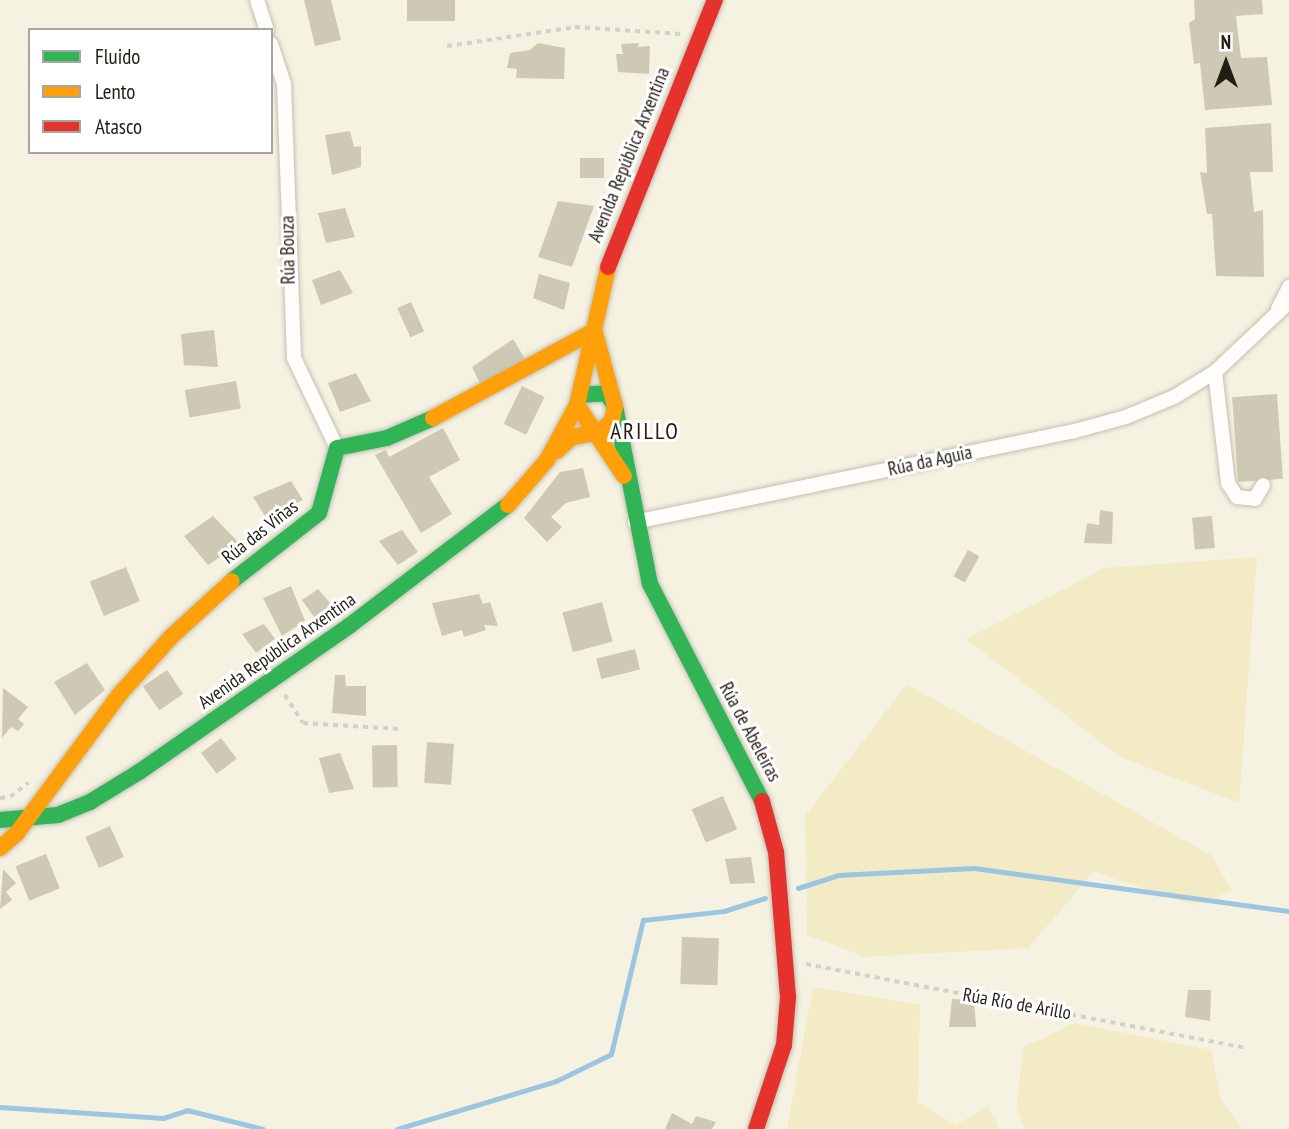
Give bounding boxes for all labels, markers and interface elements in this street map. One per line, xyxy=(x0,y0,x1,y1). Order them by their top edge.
legend xyxy=(28,28,273,154)
north arrow xyxy=(1191,28,1261,98)
text: N xyxy=(1221,30,1231,54)
text: Fluido xyxy=(95,43,140,70)
street label: Avenida República Arxentina xyxy=(583,64,675,246)
text: Lento xyxy=(95,78,135,105)
text: Atasco xyxy=(95,113,142,140)
street label: Rúa Bouza xyxy=(276,215,300,285)
district label: ARILLO xyxy=(611,417,679,445)
street label: Rúa da Aguia xyxy=(886,441,974,481)
street label: Rúa das Viñas xyxy=(217,495,303,569)
street label: Avenida República Arxentina xyxy=(194,588,360,714)
street label: Rúa de Abeleiras xyxy=(714,678,786,786)
street label: Rúa Río de Arillo xyxy=(961,983,1073,1025)

